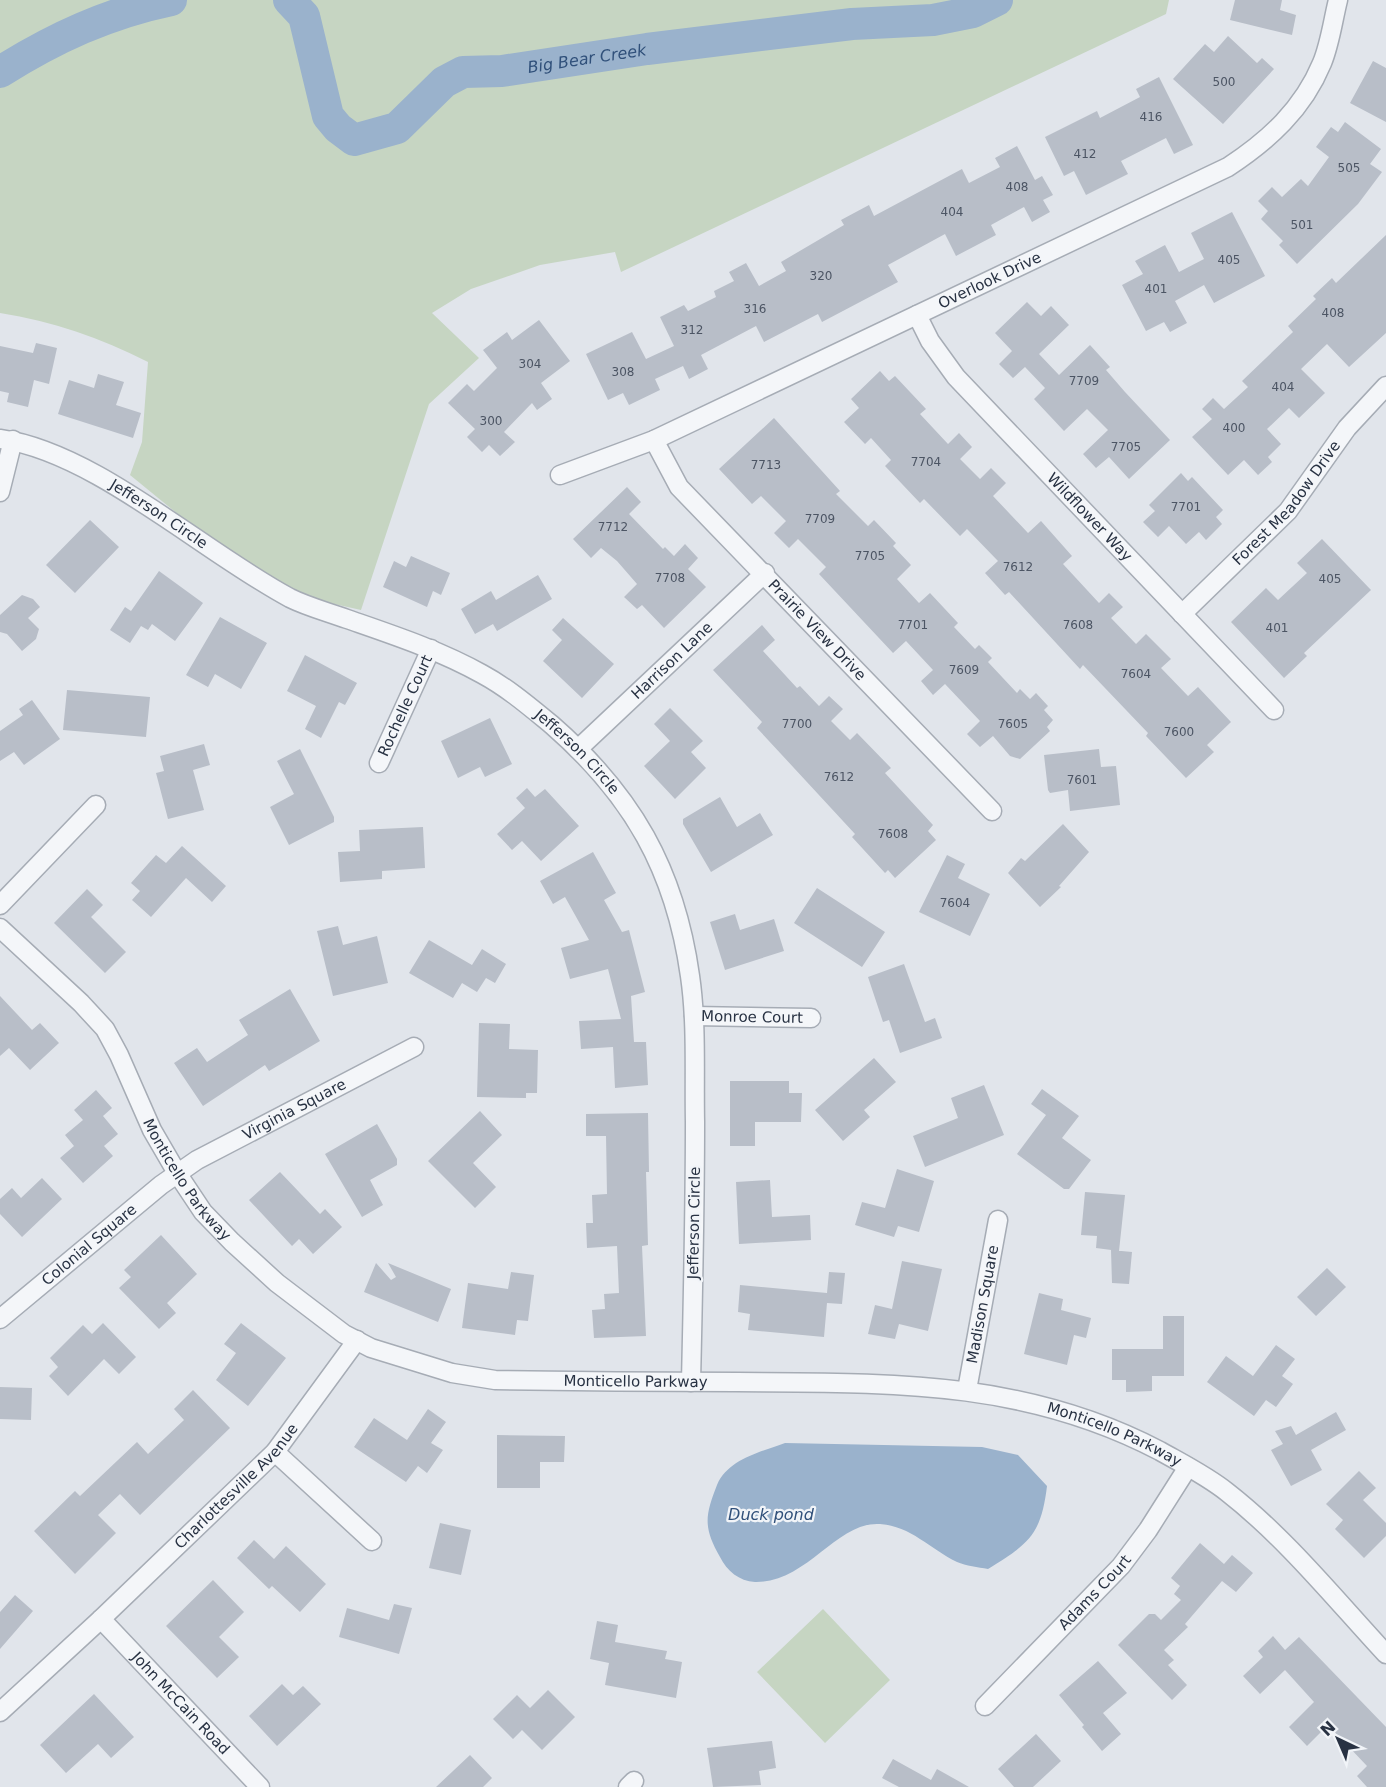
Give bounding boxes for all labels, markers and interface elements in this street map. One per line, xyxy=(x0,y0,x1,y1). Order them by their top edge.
water label: Big Bear Creek xyxy=(526,40,648,77)
house number: 500 xyxy=(1213,75,1235,89)
house number: 416 xyxy=(1140,110,1162,124)
house number: 412 xyxy=(1074,147,1096,161)
house number: 505 xyxy=(1338,161,1360,175)
house number: 408 xyxy=(1006,180,1028,194)
house number: 404 xyxy=(941,205,963,219)
house number: 501 xyxy=(1291,218,1313,232)
street label: Overlook Drive xyxy=(935,248,1044,313)
house number: 405 xyxy=(1218,253,1240,267)
house number: 320 xyxy=(810,269,832,283)
house number: 401 xyxy=(1145,282,1167,296)
house number: 316 xyxy=(744,302,766,316)
house number: 408 xyxy=(1322,306,1344,320)
house number: 312 xyxy=(681,323,703,337)
house number: 304 xyxy=(519,357,541,371)
house number: 308 xyxy=(612,365,634,379)
house number: 7709 xyxy=(1069,374,1099,388)
house number: 404 xyxy=(1272,380,1294,394)
house number: 300 xyxy=(480,414,502,428)
house number: 400 xyxy=(1223,421,1245,435)
street label: Forest Meadow Drive xyxy=(1229,437,1344,569)
house number: 7705 xyxy=(1111,440,1141,454)
house number: 7704 xyxy=(911,455,941,469)
house number: 7713 xyxy=(751,458,781,472)
street label: Wildflower Way xyxy=(1043,469,1136,565)
street label: Jefferson Circle xyxy=(106,475,211,553)
house number: 7701 xyxy=(1171,500,1201,514)
house number: 7709 xyxy=(805,512,835,526)
house number: 7712 xyxy=(598,520,628,534)
house number: 7705 xyxy=(855,549,885,563)
house number: 7612 xyxy=(1003,560,1033,574)
house number: 7708 xyxy=(655,571,685,585)
house number: 405 xyxy=(1319,572,1341,586)
street label: Prairie View Drive xyxy=(764,576,870,684)
street label: Harrison Lane xyxy=(628,618,716,703)
house number: 7701 xyxy=(898,618,928,632)
house number: 7608 xyxy=(1063,618,1093,632)
house number: 401 xyxy=(1266,621,1288,635)
street label: Rochelle Court xyxy=(374,652,436,759)
house number: 7609 xyxy=(949,663,979,677)
house number: 7604 xyxy=(1121,667,1151,681)
street label: Jefferson Circle xyxy=(530,705,623,798)
house number: 7700 xyxy=(782,717,812,731)
house number: 7605 xyxy=(998,717,1028,731)
house number: 7600 xyxy=(1164,725,1194,739)
house number: 7612 xyxy=(824,770,854,784)
house number: 7601 xyxy=(1067,773,1097,787)
house number: 7608 xyxy=(878,827,908,841)
house number: 7604 xyxy=(940,896,970,910)
street label: Monroe Court xyxy=(701,1007,803,1027)
street label: Virginia Square xyxy=(239,1075,349,1144)
street label: Monticello Parkway xyxy=(139,1116,235,1244)
street label: Jefferson Circle xyxy=(684,1166,704,1281)
street label: Colonial Square xyxy=(38,1200,140,1289)
street label: Madison Square xyxy=(963,1244,1002,1365)
street label: Monticello Parkway xyxy=(563,1372,708,1391)
street label: Monticello Parkway xyxy=(1045,1399,1185,1470)
street label: Charlottesville Avenue xyxy=(171,1420,302,1553)
water label: Duck pond xyxy=(728,1505,815,1524)
street label: Adams Court xyxy=(1055,1551,1135,1634)
street label: John McCain Road xyxy=(127,1648,233,1758)
north arrow xyxy=(1308,1709,1368,1769)
text: N xyxy=(1317,1717,1339,1740)

